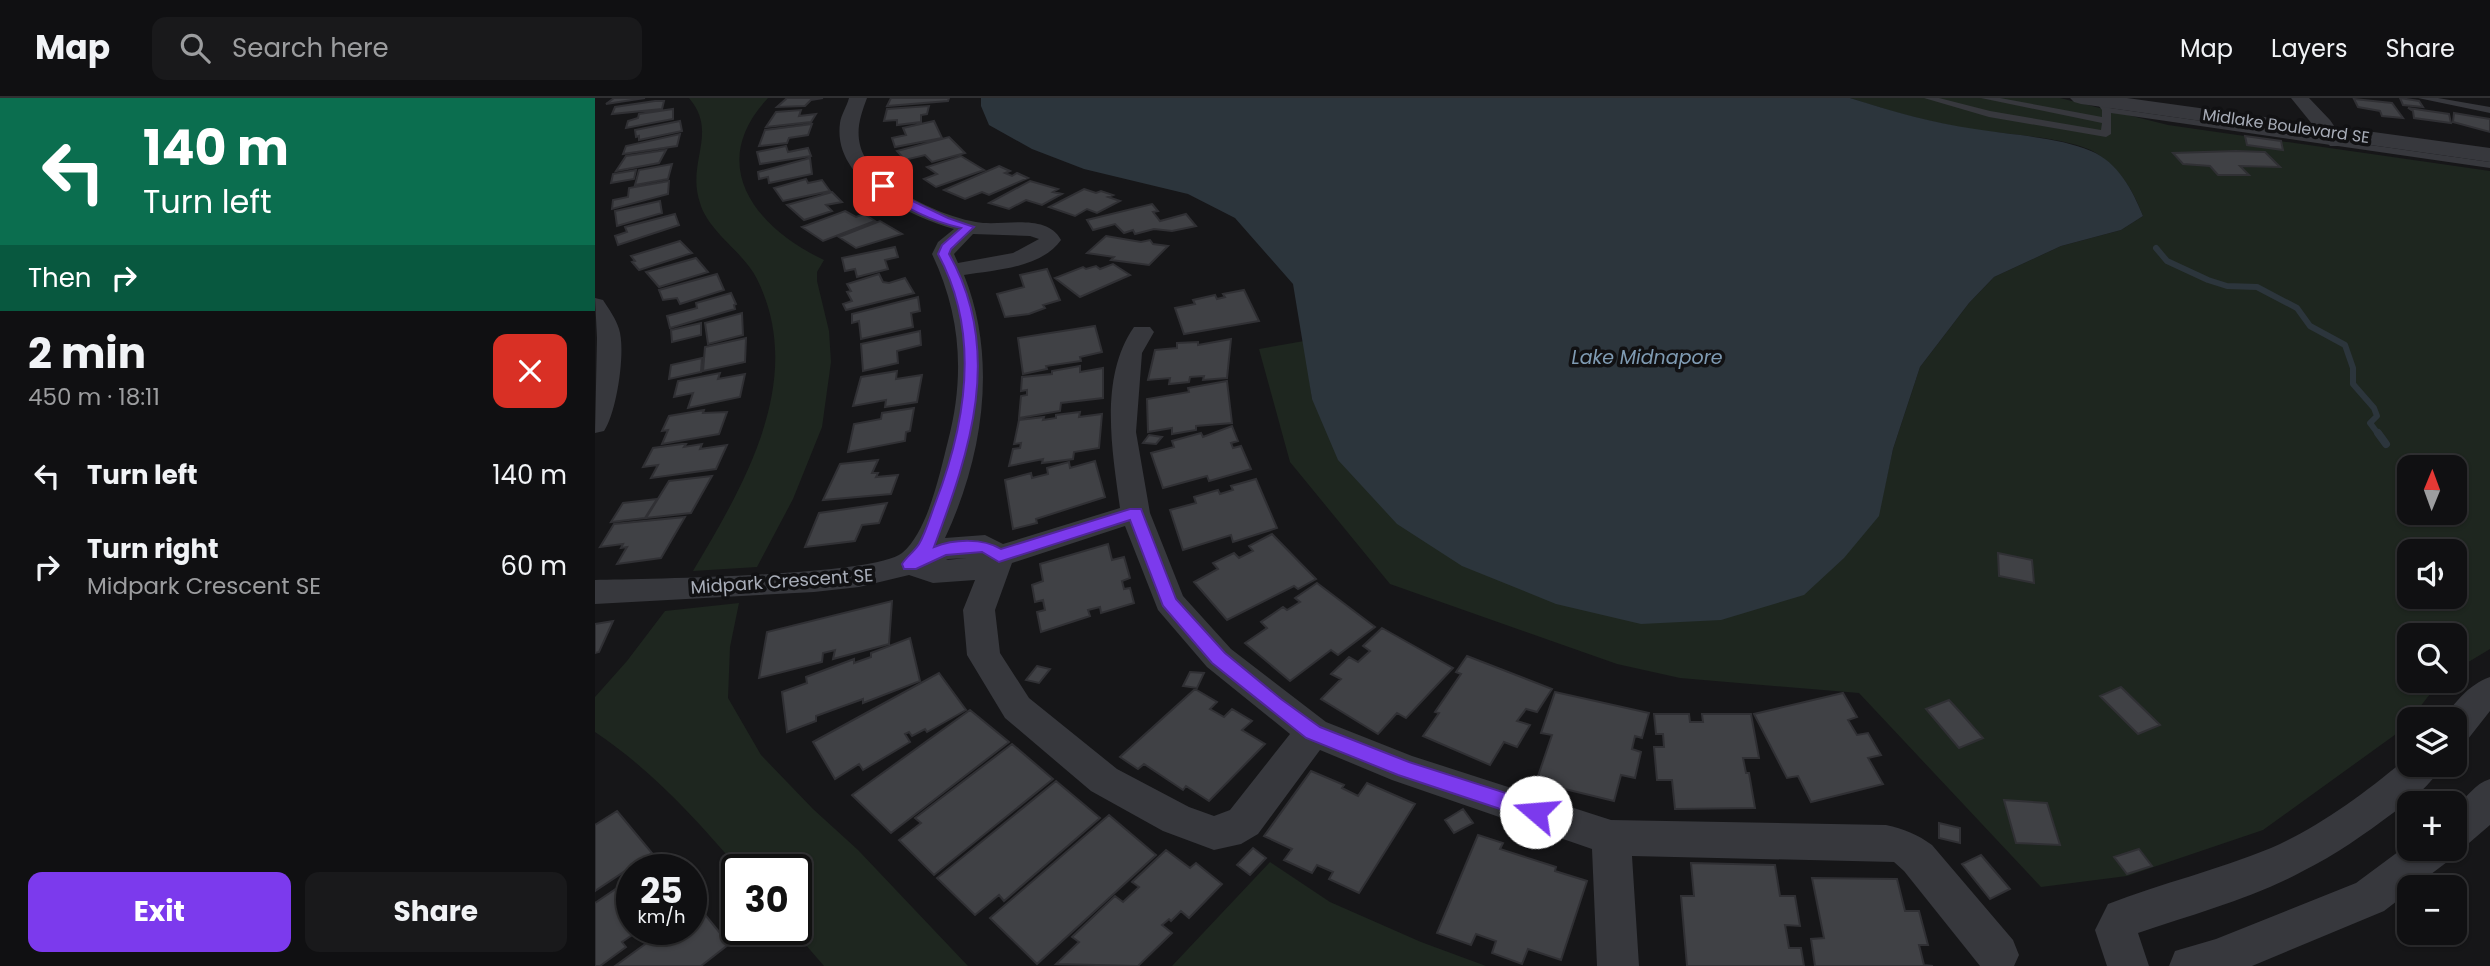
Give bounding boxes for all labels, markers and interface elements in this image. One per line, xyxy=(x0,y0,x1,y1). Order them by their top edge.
search box xyxy=(152,17,642,80)
text: Map xyxy=(35,24,110,71)
icon: search xyxy=(176,29,214,67)
text: Search here xyxy=(232,30,389,66)
text: Map xyxy=(2180,32,2233,65)
text: Layers xyxy=(2271,32,2347,65)
text: Share xyxy=(2385,32,2455,65)
street label: Midlake Boulevard SE xyxy=(2201,103,2371,149)
text: 140 m xyxy=(143,114,289,182)
icon: left xyxy=(28,126,119,217)
pin xyxy=(853,156,913,216)
icon: arrive xyxy=(864,167,902,205)
text: Turn left xyxy=(143,179,272,224)
icon: right xyxy=(105,259,143,297)
text: Then xyxy=(28,260,91,296)
text: 2 min xyxy=(28,324,146,383)
button: close xyxy=(493,334,567,408)
water label: Lake Midnapore xyxy=(1571,344,1723,371)
text: 450 m · 18:11 xyxy=(28,381,160,413)
north arrow xyxy=(2397,455,2467,525)
map controls xyxy=(2397,455,2467,945)
icon: left xyxy=(28,457,66,495)
text: Turn left xyxy=(87,457,198,493)
text: 140 m xyxy=(492,457,567,493)
text: Turn right xyxy=(87,531,219,567)
button: sound xyxy=(2397,539,2467,609)
icon: right xyxy=(28,548,66,586)
text: 60 m xyxy=(500,548,567,584)
street label: Midpark Crescent SE xyxy=(690,562,874,600)
text: Midpark Crescent SE xyxy=(87,570,321,602)
button: search xyxy=(2397,623,2467,693)
button: layers xyxy=(2397,707,2467,777)
position arrow xyxy=(1499,775,1573,849)
button: + xyxy=(2397,791,2467,861)
speed limit sign: 30 xyxy=(721,854,812,945)
text: 25 xyxy=(640,866,683,915)
button: Exit xyxy=(28,872,291,952)
button: Share xyxy=(305,872,567,952)
button: − xyxy=(2397,875,2467,945)
text: km/h xyxy=(638,904,685,929)

